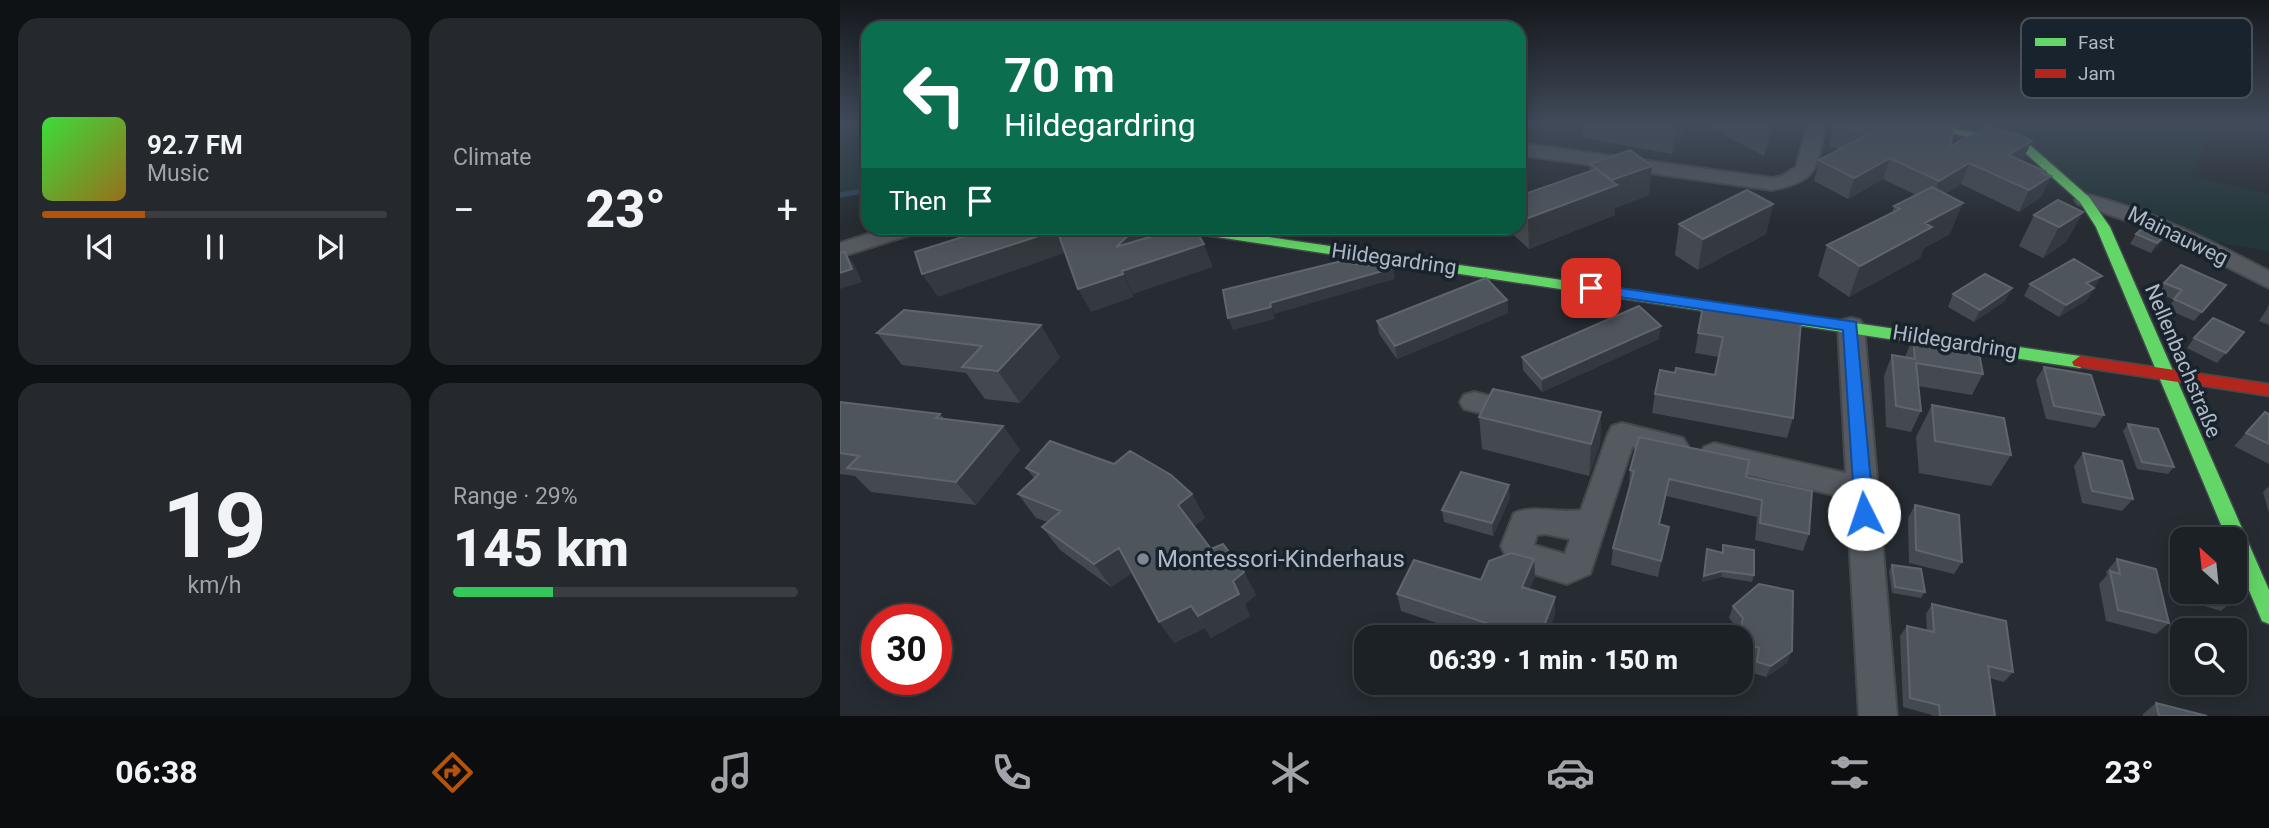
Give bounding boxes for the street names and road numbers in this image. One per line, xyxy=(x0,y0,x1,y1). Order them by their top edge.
street label: Mainauweg xyxy=(2124,202,2232,270)
street label: Hildegardring xyxy=(1330,238,1458,280)
street label: Nellenbachstraße xyxy=(2140,281,2226,441)
street label: Hildegardring xyxy=(1891,320,2019,364)

